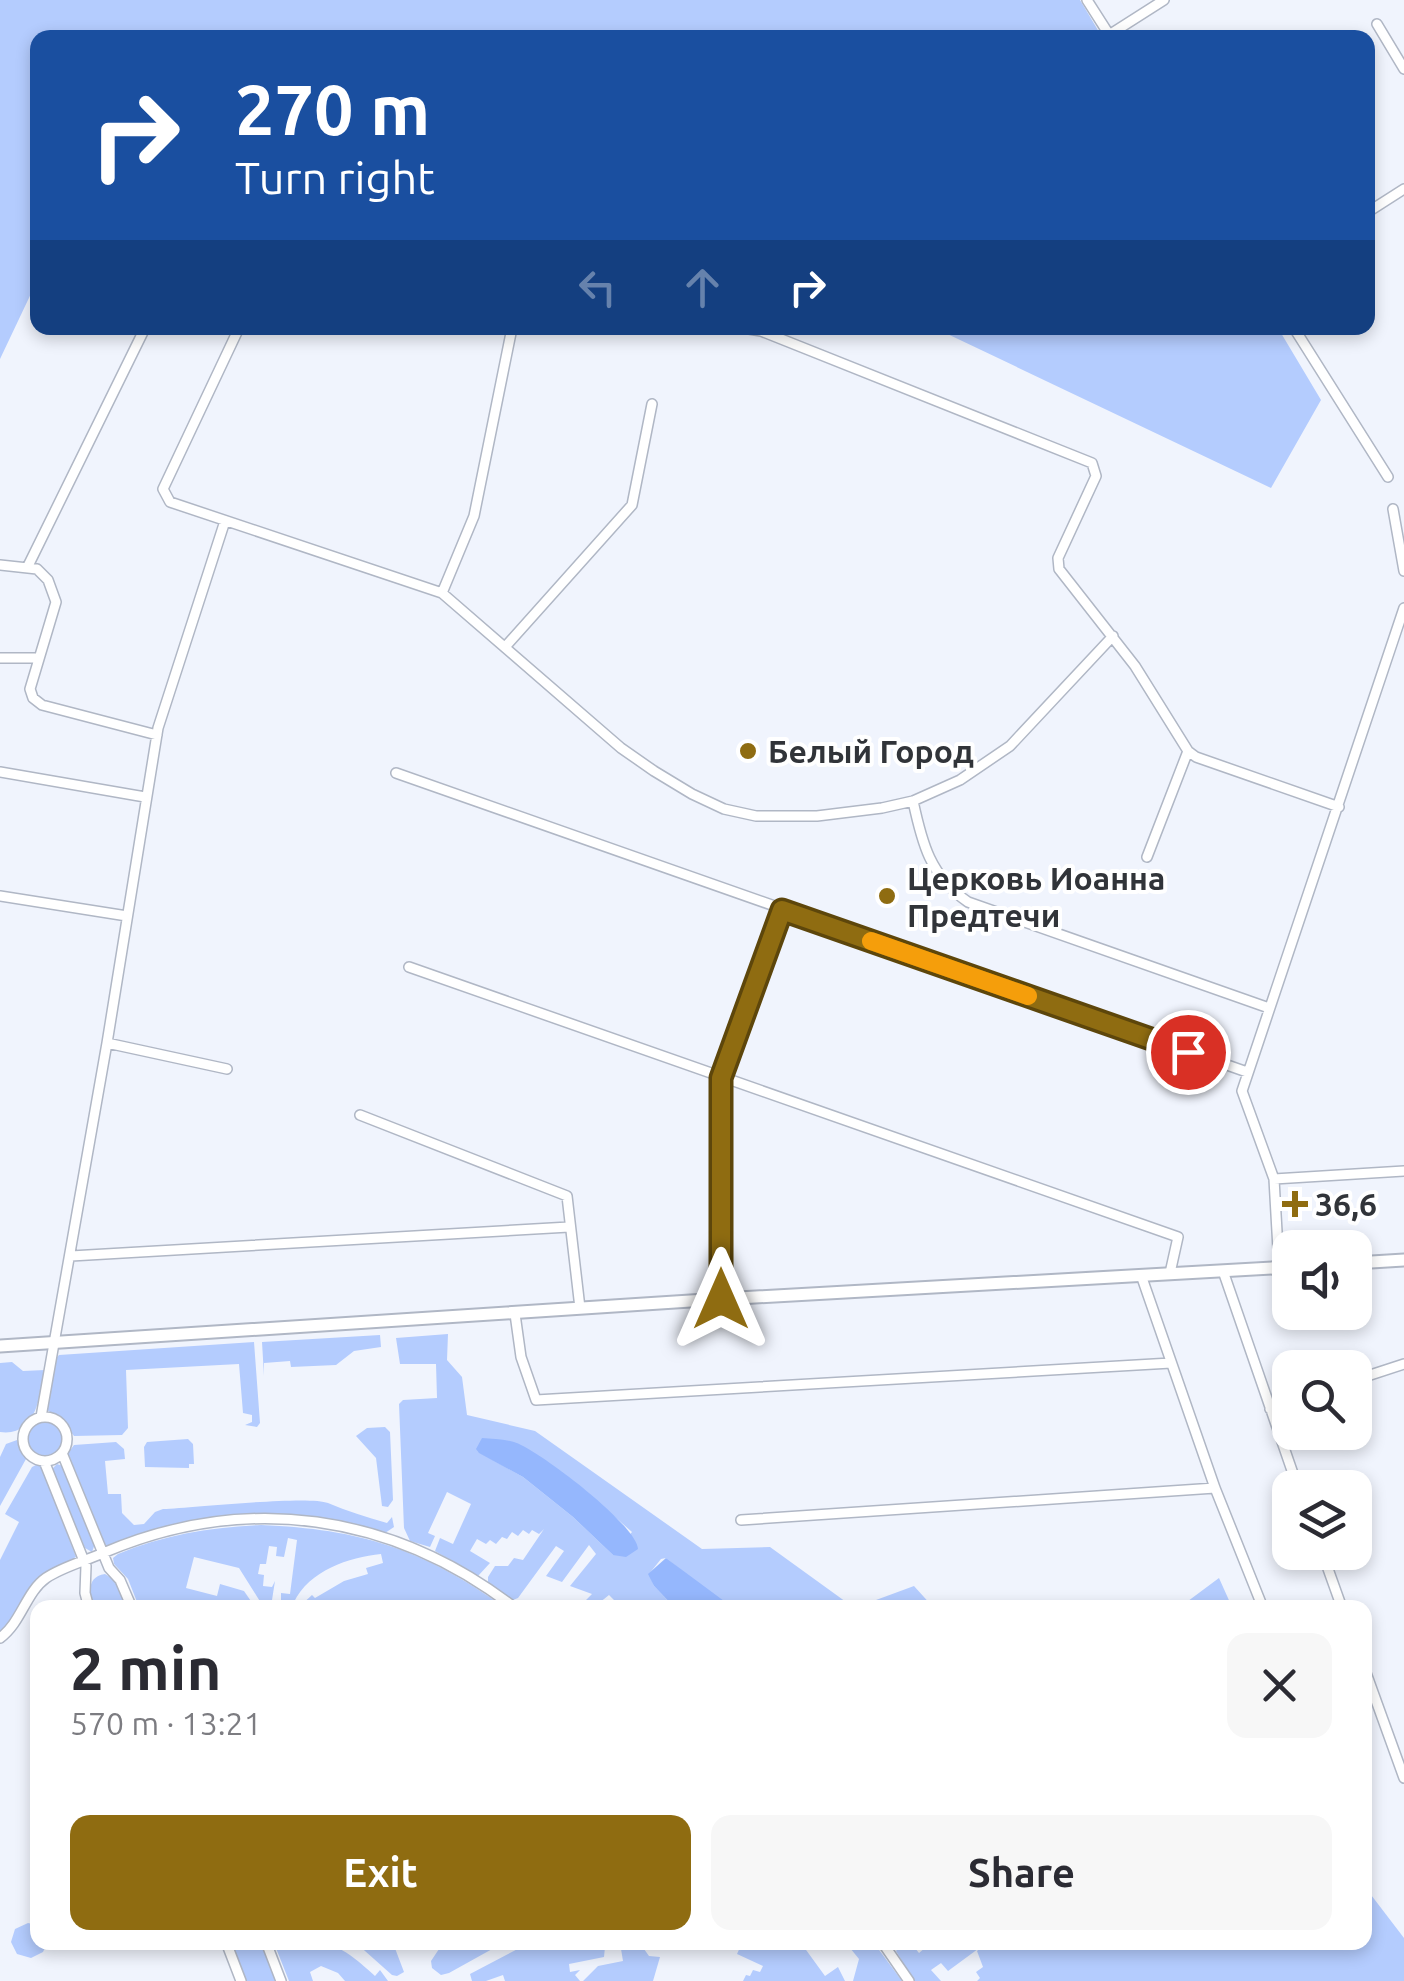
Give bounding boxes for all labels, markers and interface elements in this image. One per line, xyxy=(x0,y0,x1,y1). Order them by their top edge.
icon: right xyxy=(70,70,200,200)
text: 270 m xyxy=(235,70,430,148)
text: Turn right xyxy=(235,152,435,203)
icon: left xyxy=(570,260,625,315)
icon: ahead xyxy=(675,260,730,315)
icon: right xyxy=(780,260,835,315)
place label: Белый Город xyxy=(768,733,974,769)
marker: Белый Город xyxy=(737,740,759,762)
place label: Церковь Иоанна Предтечи xyxy=(907,860,1165,933)
marker: Церковь Иоанна Предтечи xyxy=(876,885,898,907)
pin xyxy=(1146,1010,1231,1095)
icon: arrive xyxy=(1161,1025,1216,1080)
place label: 36,6 xyxy=(1315,1186,1377,1222)
marker: 36,6 xyxy=(1284,1193,1306,1215)
map controls xyxy=(1272,1230,1372,1570)
button: sound xyxy=(1272,1230,1372,1330)
position arrow xyxy=(669,1247,773,1351)
button: search xyxy=(1272,1350,1372,1450)
button: layers xyxy=(1272,1470,1372,1570)
button: close xyxy=(1227,1633,1332,1738)
text: 2 min xyxy=(70,1634,222,1701)
text: 570 m · 13:21 xyxy=(70,1705,262,1741)
button: Exit xyxy=(70,1815,691,1930)
button: Share xyxy=(711,1815,1332,1930)

